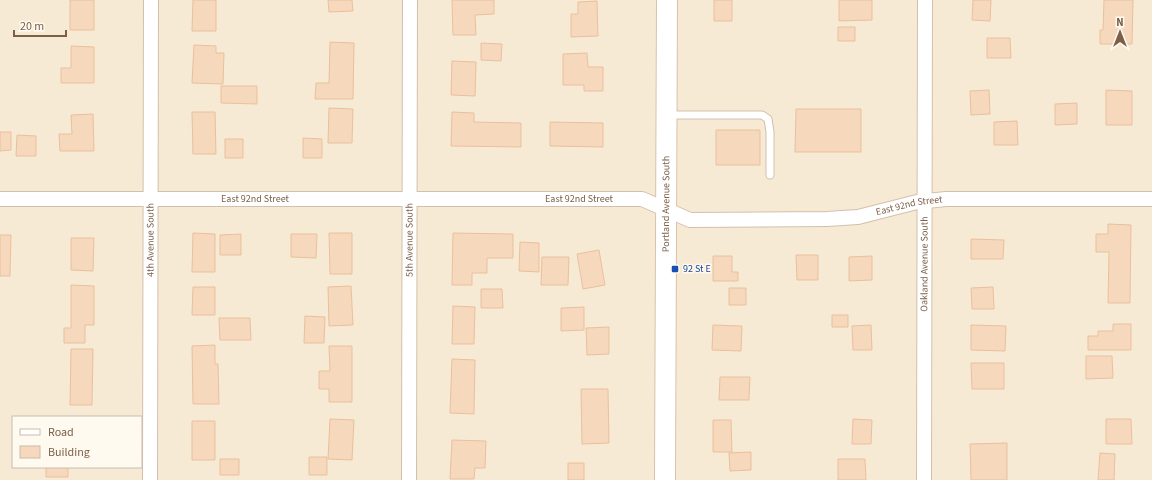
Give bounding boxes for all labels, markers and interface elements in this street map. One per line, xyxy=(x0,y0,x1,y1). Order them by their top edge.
scale bar xyxy=(14,12,66,38)
north arrow xyxy=(1100,12,1140,52)
text: N xyxy=(1116,15,1124,30)
text: 20 m xyxy=(20,18,44,35)
street label: Portland Avenue South xyxy=(659,156,673,252)
street label: East 92nd Street xyxy=(221,192,290,206)
street label: East 92nd Street xyxy=(545,192,614,206)
street label: East 92nd Street xyxy=(874,192,944,219)
street label: 4th Avenue South xyxy=(143,203,158,277)
street label: 5th Avenue South xyxy=(402,203,417,277)
street label: Oakland Avenue South xyxy=(917,216,932,312)
place label: 92 St E xyxy=(683,262,711,276)
marker: 92 St E xyxy=(670,264,680,274)
legend xyxy=(12,416,142,468)
text: Road xyxy=(48,424,74,441)
text: Building xyxy=(48,444,90,461)

